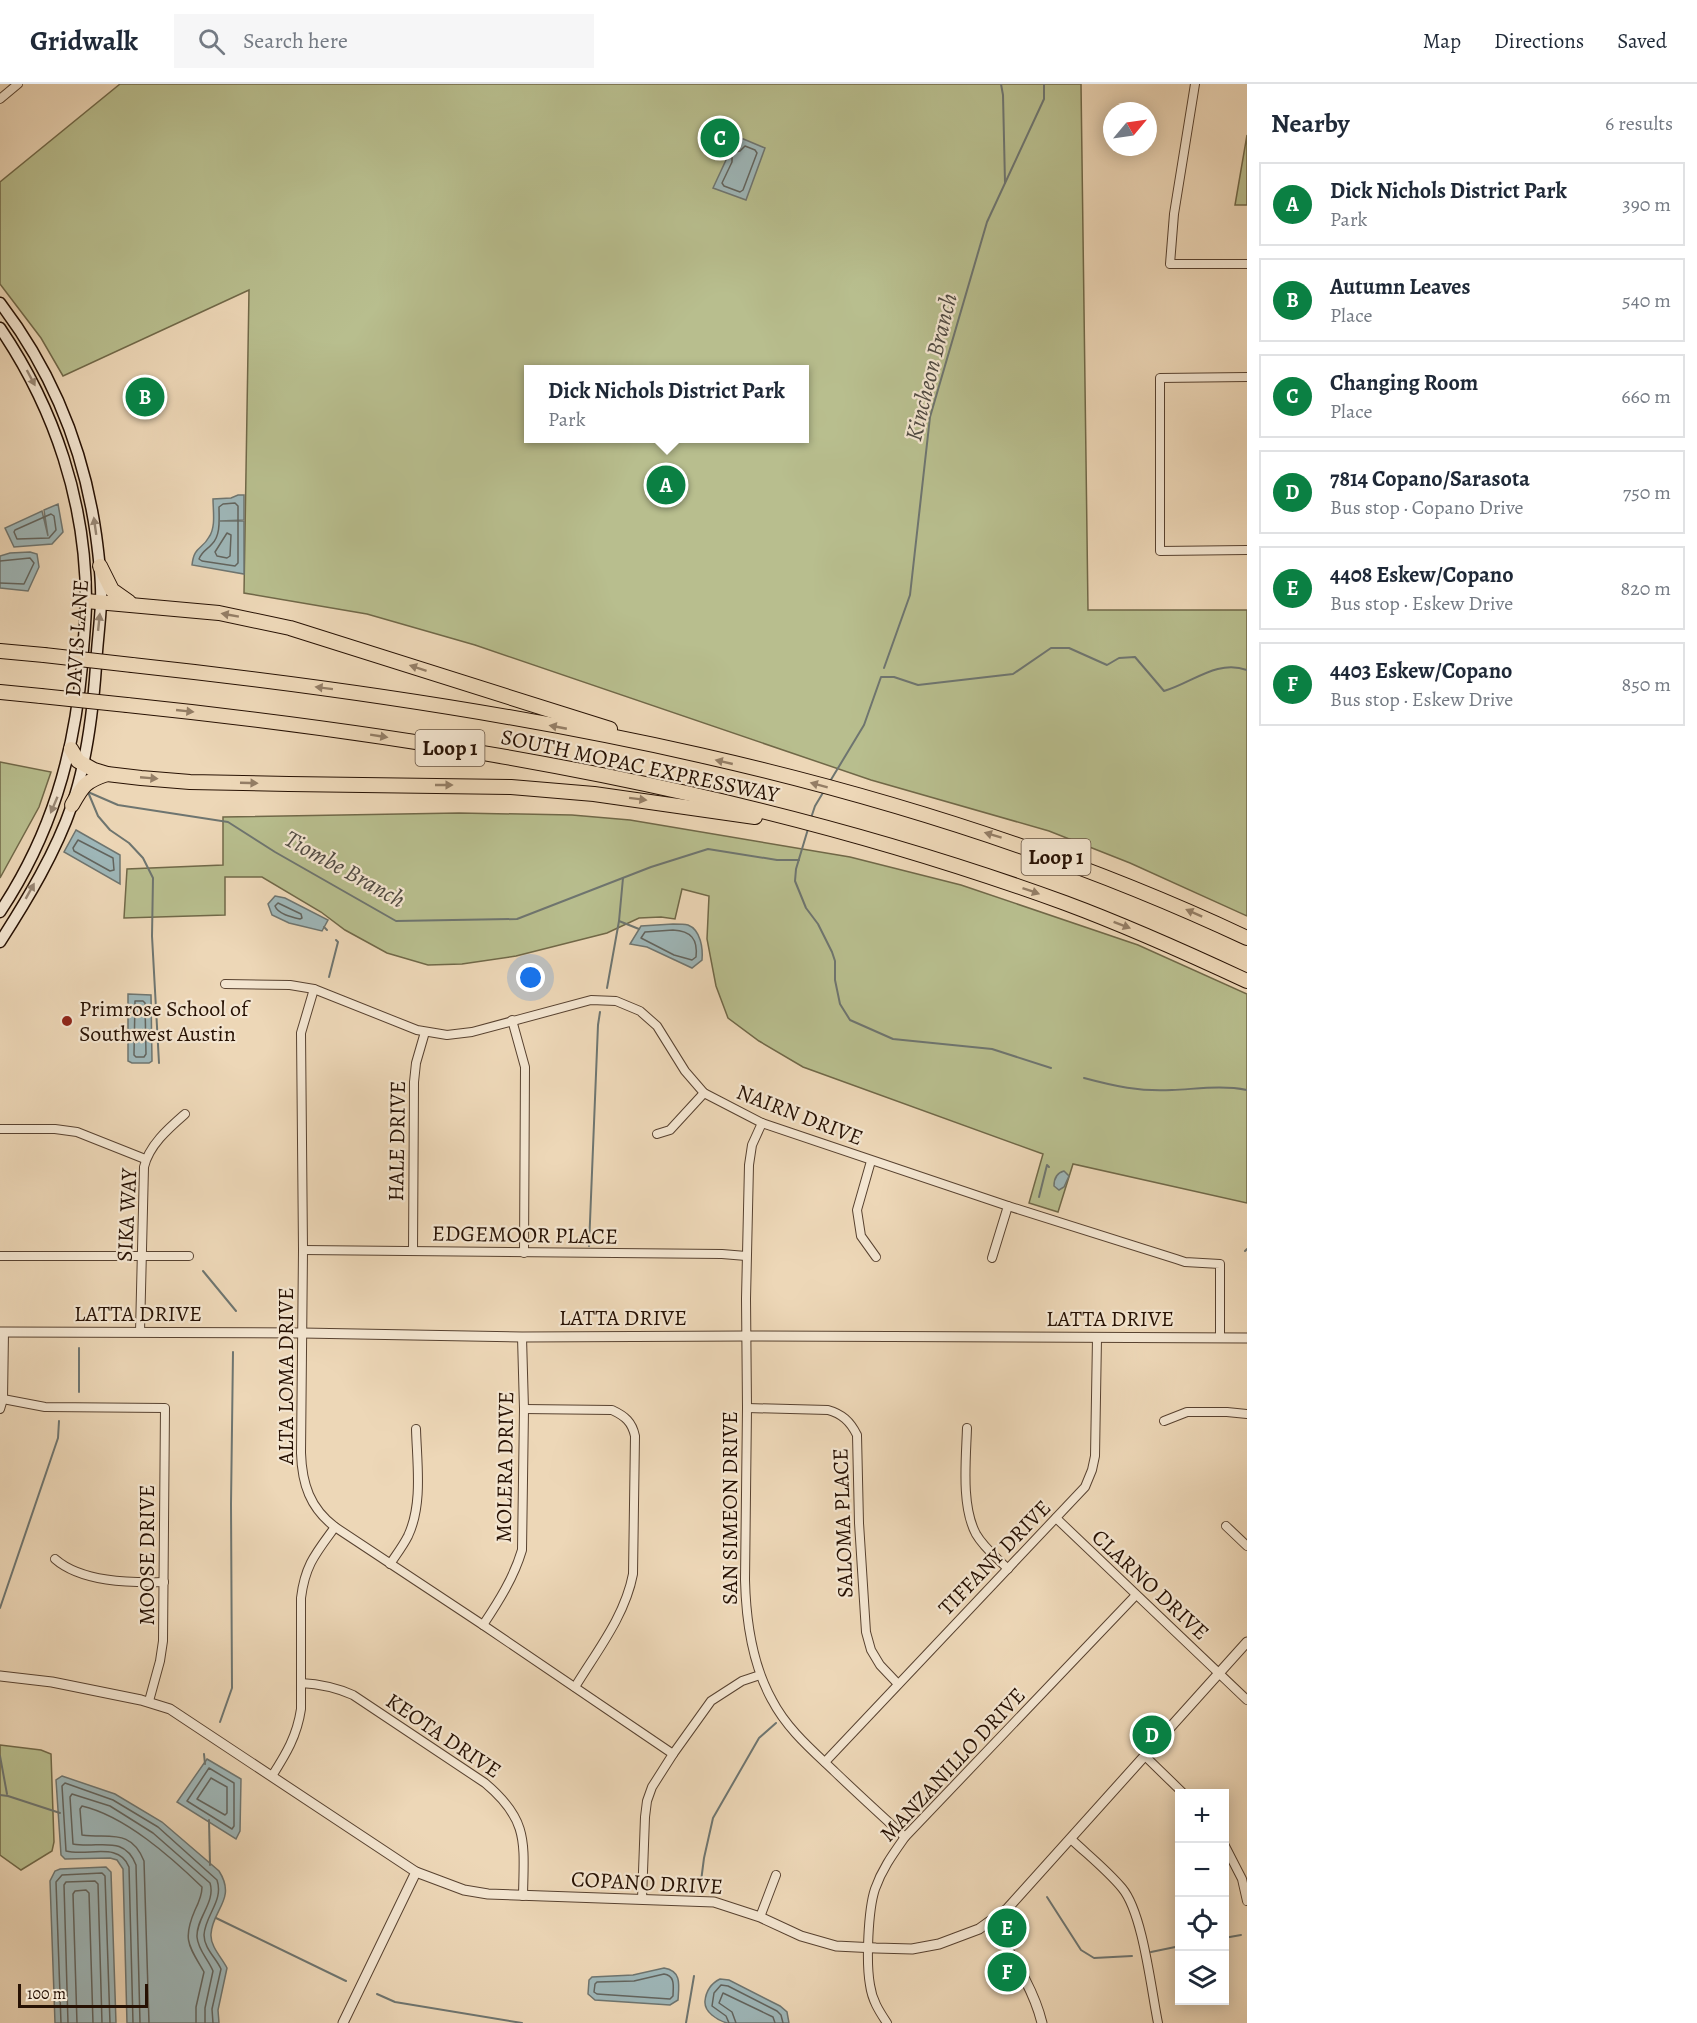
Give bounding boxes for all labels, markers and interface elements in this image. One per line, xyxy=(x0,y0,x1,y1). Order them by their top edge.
search box xyxy=(174,14,594,68)
text: Gridwalk xyxy=(30,22,138,60)
icon: search xyxy=(195,25,228,58)
text: Search here xyxy=(243,26,348,56)
text: Map xyxy=(1423,27,1461,55)
text: Directions xyxy=(1494,27,1584,55)
text: Saved xyxy=(1617,27,1667,55)
north arrow xyxy=(1103,102,1157,156)
text: Nearby xyxy=(1271,106,1350,141)
text: 6 results xyxy=(1605,110,1673,137)
pin: C xyxy=(700,116,740,160)
text: Dick Nichols District Park xyxy=(1330,176,1567,206)
text: A xyxy=(1286,191,1299,218)
text: 390 m xyxy=(1622,191,1671,218)
text: Park xyxy=(1330,206,1368,233)
text: Autumn Leaves xyxy=(1330,272,1471,302)
text: B xyxy=(1286,287,1299,314)
text: 540 m xyxy=(1622,287,1671,314)
water label: Kincheon Branch xyxy=(897,290,965,444)
text: Place xyxy=(1330,302,1372,329)
popup xyxy=(524,365,809,443)
text: Changing Room xyxy=(1330,368,1478,398)
one-way arrow xyxy=(25,369,35,387)
pin: B xyxy=(126,374,164,420)
text: Dick Nichols District Park xyxy=(548,376,785,406)
text: C xyxy=(1286,383,1299,410)
text: 660 m xyxy=(1621,383,1671,410)
text: Place xyxy=(1330,398,1372,425)
text: Park xyxy=(548,406,586,433)
pin: A xyxy=(646,462,686,508)
text: 7814 Copano/Sarasota xyxy=(1330,464,1530,494)
text: D xyxy=(1286,479,1299,506)
text: 750 m xyxy=(1623,479,1671,506)
text: Bus stop · Copano Drive xyxy=(1330,494,1524,521)
one-way arrow xyxy=(90,517,99,536)
text: 4408 Eskew/Copano xyxy=(1330,560,1514,590)
text: E xyxy=(1287,575,1298,602)
text: 820 m xyxy=(1621,575,1671,602)
street label: DAVIS LANE xyxy=(58,578,96,698)
text: Bus stop · Eskew Drive xyxy=(1330,590,1513,617)
one-way arrow xyxy=(221,611,240,620)
one-way arrow xyxy=(94,613,104,632)
text: 4403 Eskew/Copano xyxy=(1330,656,1512,686)
one-way arrow xyxy=(409,663,427,672)
text: F xyxy=(1287,671,1298,698)
text: 850 m xyxy=(1621,671,1671,698)
one-way arrow xyxy=(315,683,334,692)
text: Bus stop · Eskew Drive xyxy=(1330,686,1513,713)
one-way arrow xyxy=(176,706,195,716)
street label: SOUTH MOPAC EXPRESSWAY xyxy=(498,722,783,810)
one-way arrow xyxy=(548,722,567,731)
road number: Loop 1 xyxy=(416,730,484,766)
one-way arrow xyxy=(369,732,388,741)
one-way arrow xyxy=(715,757,734,766)
one-way arrow xyxy=(139,774,158,783)
one-way arrow xyxy=(239,778,258,788)
one-way arrow xyxy=(434,780,453,790)
one-way arrow xyxy=(810,780,829,790)
one-way arrow xyxy=(629,794,648,804)
one-way arrow xyxy=(49,796,59,814)
water label: Tiombe Branch xyxy=(279,823,411,915)
one-way arrow xyxy=(984,830,1002,839)
road number: Loop 1 xyxy=(1022,839,1090,875)
one-way arrow xyxy=(25,883,35,900)
one-way arrow xyxy=(1022,886,1040,896)
one-way arrow xyxy=(1185,909,1202,918)
one-way arrow xyxy=(1113,921,1131,930)
your location xyxy=(516,963,545,992)
place label: Primrose School of Southwest Austin xyxy=(79,994,251,1049)
marker: Primrose School of Southwest Austin xyxy=(60,1014,74,1028)
street label: NAIRN DRIVE xyxy=(732,1077,867,1153)
street label: HALE DRIVE xyxy=(381,1080,413,1202)
street label: SIKA WAY xyxy=(110,1166,144,1263)
street label: EDGEMOOR PLACE xyxy=(432,1218,618,1252)
street label: ALTA LOMA DRIVE xyxy=(271,1287,301,1466)
street label: LATTA DRIVE xyxy=(74,1299,202,1329)
street label: LATTA DRIVE xyxy=(559,1303,687,1333)
street label: LATTA DRIVE xyxy=(1046,1304,1174,1334)
street label: MOLERA DRIVE xyxy=(489,1391,521,1543)
street label: SAN SIMEON DRIVE xyxy=(715,1411,745,1605)
street label: SALOMA PLACE xyxy=(825,1448,861,1598)
street label: MOOSE DRIVE xyxy=(132,1484,162,1626)
street label: TIFFANY DRIVE xyxy=(932,1493,1058,1622)
street label: CLARNO DRIVE xyxy=(1085,1522,1216,1647)
street label: MANZANILLO DRIVE xyxy=(873,1681,1032,1848)
street label: KEOTA DRIVE xyxy=(380,1686,507,1786)
pin: D xyxy=(1132,1712,1172,1758)
map controls xyxy=(1175,1789,1229,2005)
button: + xyxy=(1175,1789,1229,1843)
button: − xyxy=(1175,1843,1229,1897)
street label: COPANO DRIVE xyxy=(570,1864,724,1902)
button: locate xyxy=(1175,1897,1229,1951)
pin: E xyxy=(988,1906,1026,1950)
pin: F xyxy=(988,1950,1026,1994)
button: layers xyxy=(1175,1951,1229,2005)
scale bar xyxy=(18,1981,148,2008)
text: 100 m xyxy=(27,1983,66,2005)

